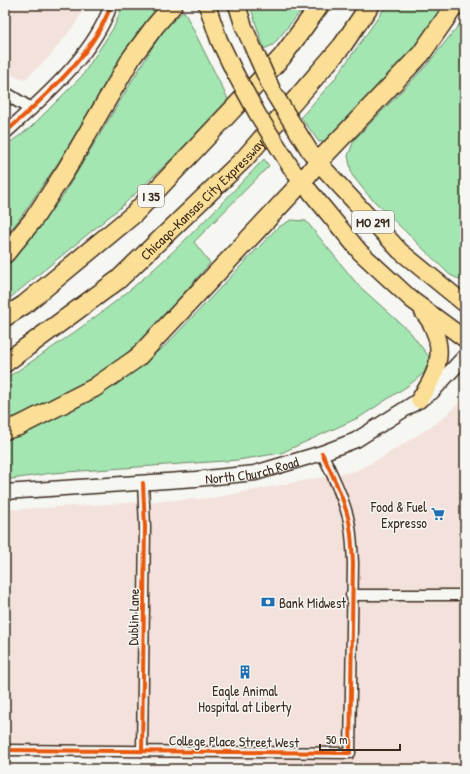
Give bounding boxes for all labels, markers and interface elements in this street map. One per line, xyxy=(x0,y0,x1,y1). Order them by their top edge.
street label: Chicago-Kansas City Expressway xyxy=(135,134,269,264)
road number: I 35 xyxy=(138,185,164,207)
road number: MO 291 xyxy=(352,211,394,233)
street label: North Church Road xyxy=(204,451,301,488)
place label: Food & Fuel Expresso xyxy=(370,497,427,533)
supermarket icon: Food & Fuel Expresso xyxy=(430,506,446,522)
street label: Dublin Lane xyxy=(123,588,143,646)
place label: Bank Midwest xyxy=(279,593,346,612)
bank icon: Bank Midwest xyxy=(260,594,276,610)
building icon: Eagle Animal Hospital at Liberty xyxy=(237,664,253,680)
place label: Eagle Animal Hospital at Liberty xyxy=(198,681,292,717)
scale bar xyxy=(320,726,400,752)
street label: College Place Street West xyxy=(169,730,300,753)
text: 50 m xyxy=(326,731,347,748)

